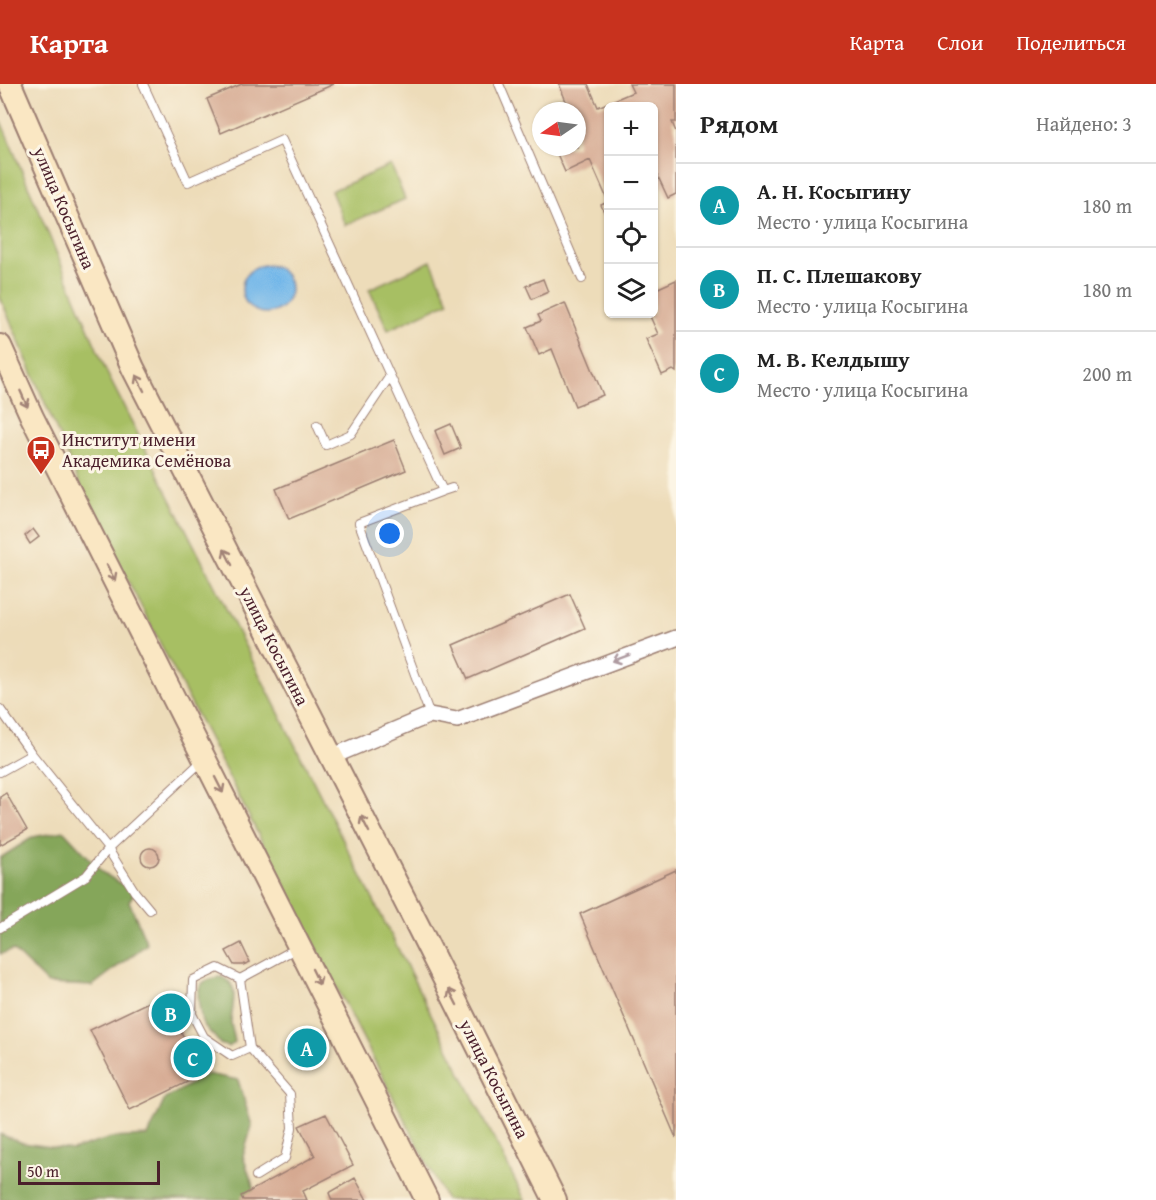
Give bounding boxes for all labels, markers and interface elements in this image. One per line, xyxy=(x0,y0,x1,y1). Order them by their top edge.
text: Карта xyxy=(30,22,108,63)
text: Карта xyxy=(850,27,904,58)
text: Слои xyxy=(937,27,983,58)
text: Поделиться xyxy=(1016,27,1126,58)
north arrow xyxy=(532,102,586,156)
map controls xyxy=(604,102,658,318)
button: + xyxy=(604,102,658,156)
text: Рядом xyxy=(700,104,778,143)
text: Найдено: 3 xyxy=(1036,109,1132,138)
street label: улица Косыгина xyxy=(26,141,103,274)
button: − xyxy=(604,156,658,210)
text: А. Н. Косыгину xyxy=(757,175,911,207)
text: A xyxy=(713,191,726,220)
text: 180 m xyxy=(1082,191,1132,220)
text: Место · улица Косыгина xyxy=(757,207,968,236)
button: locate xyxy=(604,210,658,264)
text: П. С. Плешакову xyxy=(757,259,922,291)
button: layers xyxy=(604,264,658,318)
text: B xyxy=(713,275,726,304)
text: 180 m xyxy=(1082,275,1132,304)
text: Место · улица Косыгина xyxy=(757,291,968,320)
text: М. В. Келдышу xyxy=(757,343,910,375)
text: C xyxy=(714,359,725,388)
text: 200 m xyxy=(1082,359,1132,388)
one-way arrow xyxy=(134,374,145,392)
text: Место · улица Косыгина xyxy=(757,375,968,404)
one-way arrow xyxy=(19,389,30,408)
place label: Институт имени Академика Семёнова xyxy=(62,426,232,474)
bus stop icon: Институт имени Академика Семёнова xyxy=(25,434,57,476)
your location xyxy=(375,519,404,548)
one-way arrow xyxy=(222,548,233,566)
one-way arrow xyxy=(106,564,118,582)
street label: улица Косыгина xyxy=(232,581,316,711)
one-way arrow xyxy=(612,653,631,664)
one-way arrow xyxy=(213,775,225,793)
one-way arrow xyxy=(359,815,370,833)
one-way arrow xyxy=(310,968,322,986)
one-way arrow xyxy=(447,989,459,1007)
pin: B xyxy=(152,990,190,1036)
street label: улица Косыгина xyxy=(452,1014,536,1144)
pin: A xyxy=(288,1026,326,1070)
pin: C xyxy=(174,1036,212,1080)
scale bar xyxy=(18,1158,160,1186)
text: 50 m xyxy=(27,1159,59,1183)

